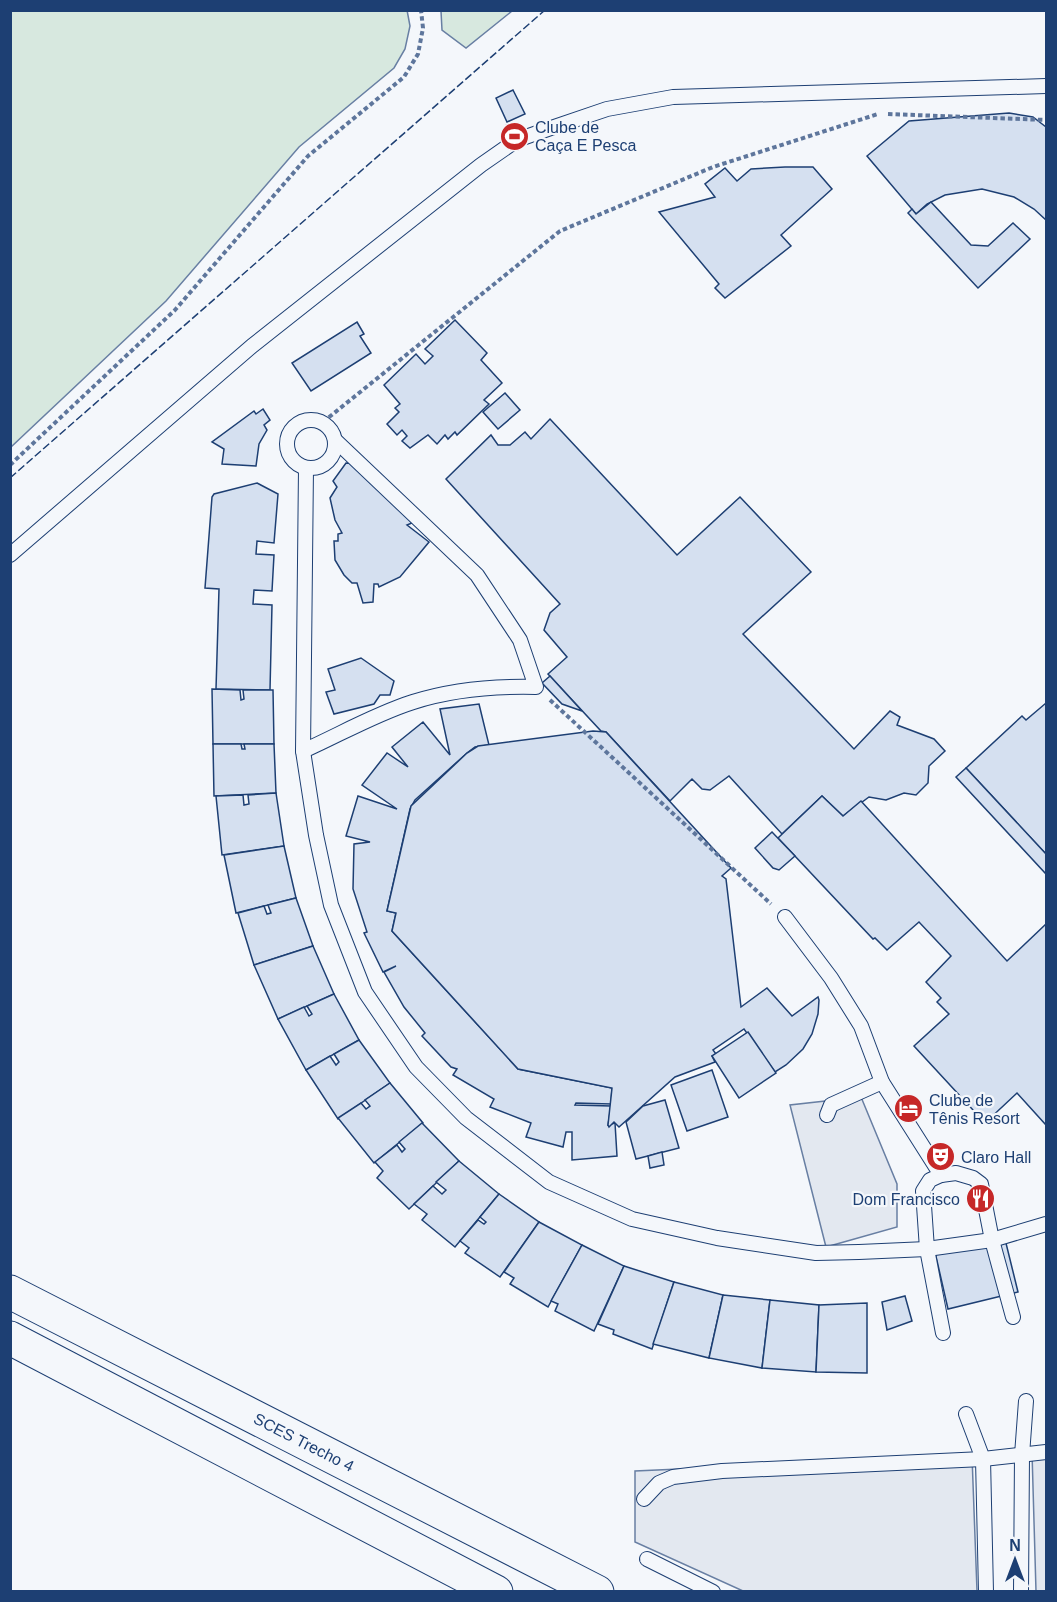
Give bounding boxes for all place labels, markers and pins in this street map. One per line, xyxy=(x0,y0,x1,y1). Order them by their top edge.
place label: Clube de Caça E Pesca xyxy=(535,119,636,154)
sports icon: Clube de Caça E Pesca xyxy=(498,120,530,152)
place label: Clube de Tênis Resort xyxy=(929,1092,1020,1127)
hotel icon: Clube de Tênis Resort xyxy=(892,1093,924,1125)
theatre icon: Claro Hall xyxy=(924,1141,956,1173)
place label: Claro Hall xyxy=(961,1149,1031,1166)
restaurant icon: Dom Francisco xyxy=(965,1183,997,1215)
place label: Dom Francisco xyxy=(852,1191,960,1208)

